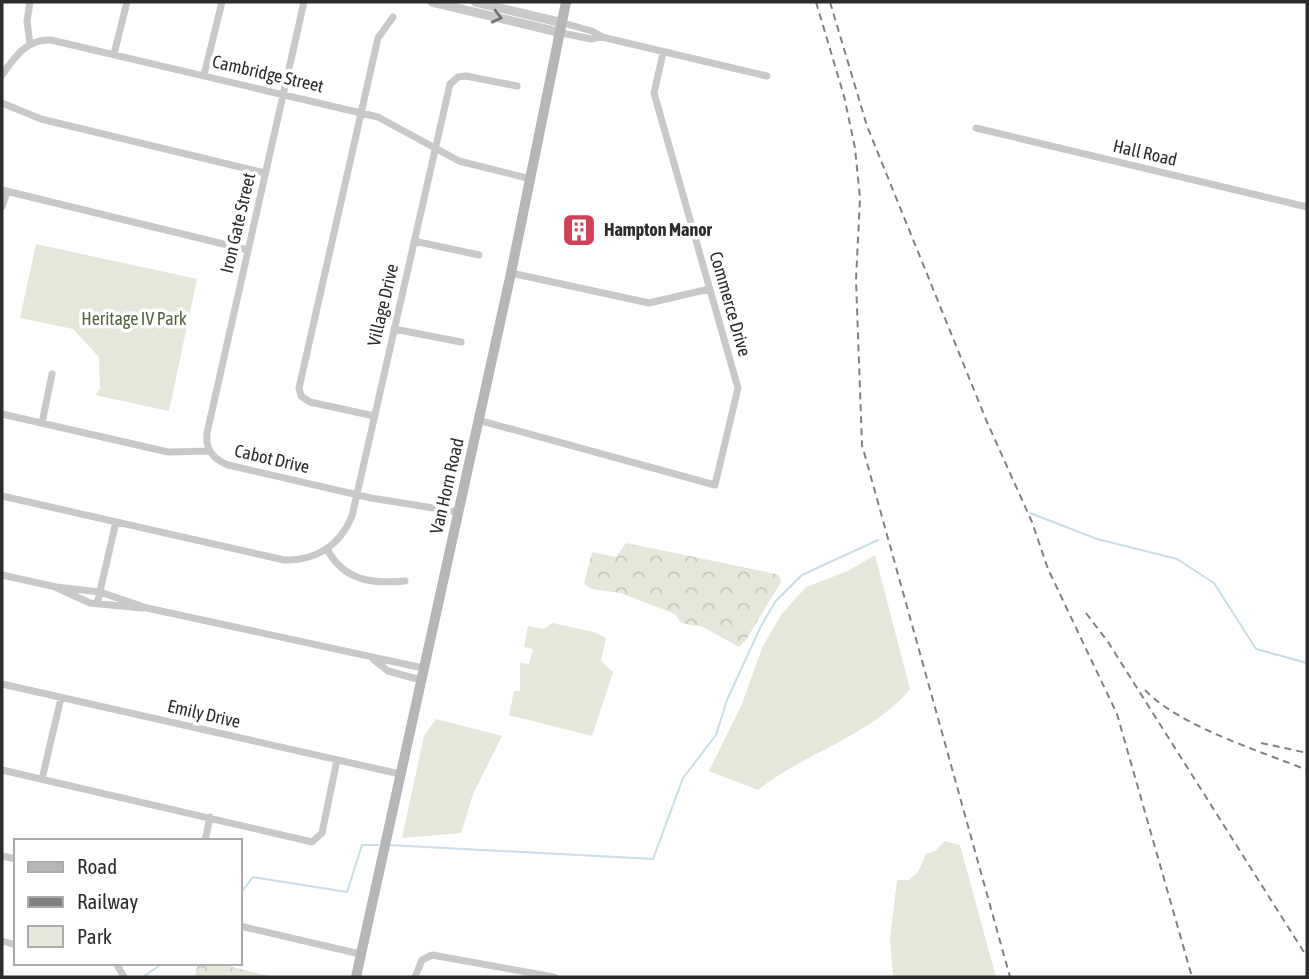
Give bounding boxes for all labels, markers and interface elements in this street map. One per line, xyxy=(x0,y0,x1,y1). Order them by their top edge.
one-way arrow xyxy=(491,9,503,23)
street label: Cambridge Street xyxy=(210,51,326,97)
street label: Hall Road xyxy=(1111,135,1179,170)
street label: Iron Gate Street xyxy=(216,171,259,275)
building icon: Hampton Manor xyxy=(560,211,598,249)
place label: Hampton Manor xyxy=(604,219,713,240)
street label: Commerce Drive xyxy=(705,249,755,359)
street label: Village Drive xyxy=(363,262,402,348)
park label: Heritage IV Park xyxy=(81,308,187,329)
street label: Van Horn Road xyxy=(425,436,468,536)
street label: Cabot Drive xyxy=(233,440,312,477)
street label: Emily Drive xyxy=(166,695,243,732)
legend xyxy=(14,839,242,965)
text: Road xyxy=(77,854,117,878)
text: Railway xyxy=(77,889,139,913)
text: Park xyxy=(77,924,112,948)

